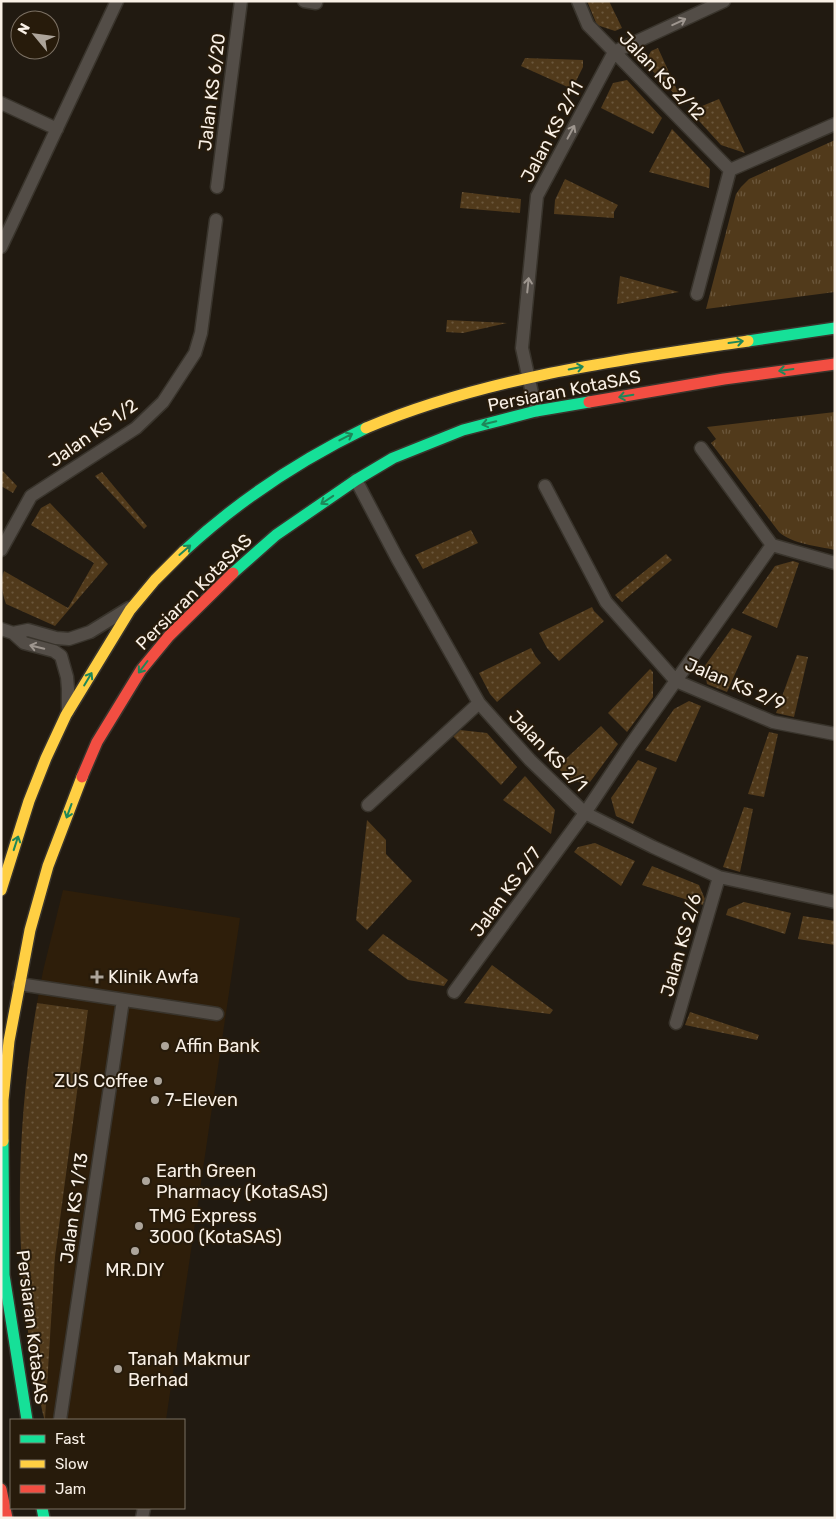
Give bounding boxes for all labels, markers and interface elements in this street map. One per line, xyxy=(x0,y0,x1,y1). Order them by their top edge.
north arrow xyxy=(10,10,60,60)
one-way arrow xyxy=(671,16,686,26)
text: N xyxy=(14,20,34,37)
street label: Jalan KS 2/12 xyxy=(614,27,710,125)
street label: Jalan KS 6/20 xyxy=(194,32,230,152)
street label: Jalan KS 2/11 xyxy=(516,78,588,186)
one-way arrow xyxy=(567,125,576,140)
one-way arrow xyxy=(523,278,533,294)
one-way arrow xyxy=(728,337,744,347)
one-way arrow xyxy=(568,363,584,373)
street label: Persiaran KotaSAS xyxy=(486,365,642,417)
one-way arrow xyxy=(779,365,795,375)
one-way arrow xyxy=(618,391,634,401)
street label: Jalan KS 1/2 xyxy=(44,394,142,472)
one-way arrow xyxy=(481,419,497,429)
one-way arrow xyxy=(338,432,353,441)
one-way arrow xyxy=(320,494,334,505)
street label: Persiaran KotaSAS xyxy=(131,529,257,655)
one-way arrow xyxy=(179,544,192,556)
one-way arrow xyxy=(29,642,45,651)
street label: Jalan KS 2/9 xyxy=(681,653,789,715)
one-way arrow xyxy=(138,661,149,674)
one-way arrow xyxy=(83,672,93,686)
street label: Jalan KS 2/1 xyxy=(504,706,592,796)
one-way arrow xyxy=(64,803,73,818)
one-way arrow xyxy=(12,836,21,851)
street label: Jalan KS 2/7 xyxy=(466,843,546,941)
street label: Jalan KS 2/6 xyxy=(656,891,706,999)
place label: Klinik Awfa xyxy=(108,966,199,988)
marker: Klinik Awfa xyxy=(90,970,104,984)
place label: Affin Bank xyxy=(175,1035,260,1057)
marker: Affin Bank xyxy=(159,1040,171,1052)
place label: ZUS Coffee xyxy=(54,1070,148,1092)
marker: ZUS Coffee xyxy=(152,1075,164,1087)
place label: 7-Eleven xyxy=(165,1089,238,1111)
marker: 7-Eleven xyxy=(149,1094,161,1106)
street label: Jalan KS 1/13 xyxy=(55,1151,93,1265)
place label: Earth Green Pharmacy (KotaSAS) xyxy=(156,1160,328,1203)
marker: Earth Green Pharmacy (KotaSAS) xyxy=(140,1175,152,1187)
place label: TMG Express 3000 (KotaSAS) xyxy=(149,1205,282,1248)
marker: TMG Express 3000 (KotaSAS) xyxy=(133,1220,145,1232)
marker: MR.DIY xyxy=(129,1245,141,1257)
street label: Persiaran KotaSAS xyxy=(12,1249,52,1405)
place label: MR.DIY xyxy=(105,1259,165,1281)
place label: Tanah Makmur Berhad xyxy=(128,1348,250,1391)
marker: Tanah Makmur Berhad xyxy=(112,1363,124,1375)
legend xyxy=(10,1419,185,1509)
text: Fast xyxy=(55,1430,85,1448)
text: Slow xyxy=(55,1455,88,1473)
text: Jam xyxy=(55,1480,86,1498)

